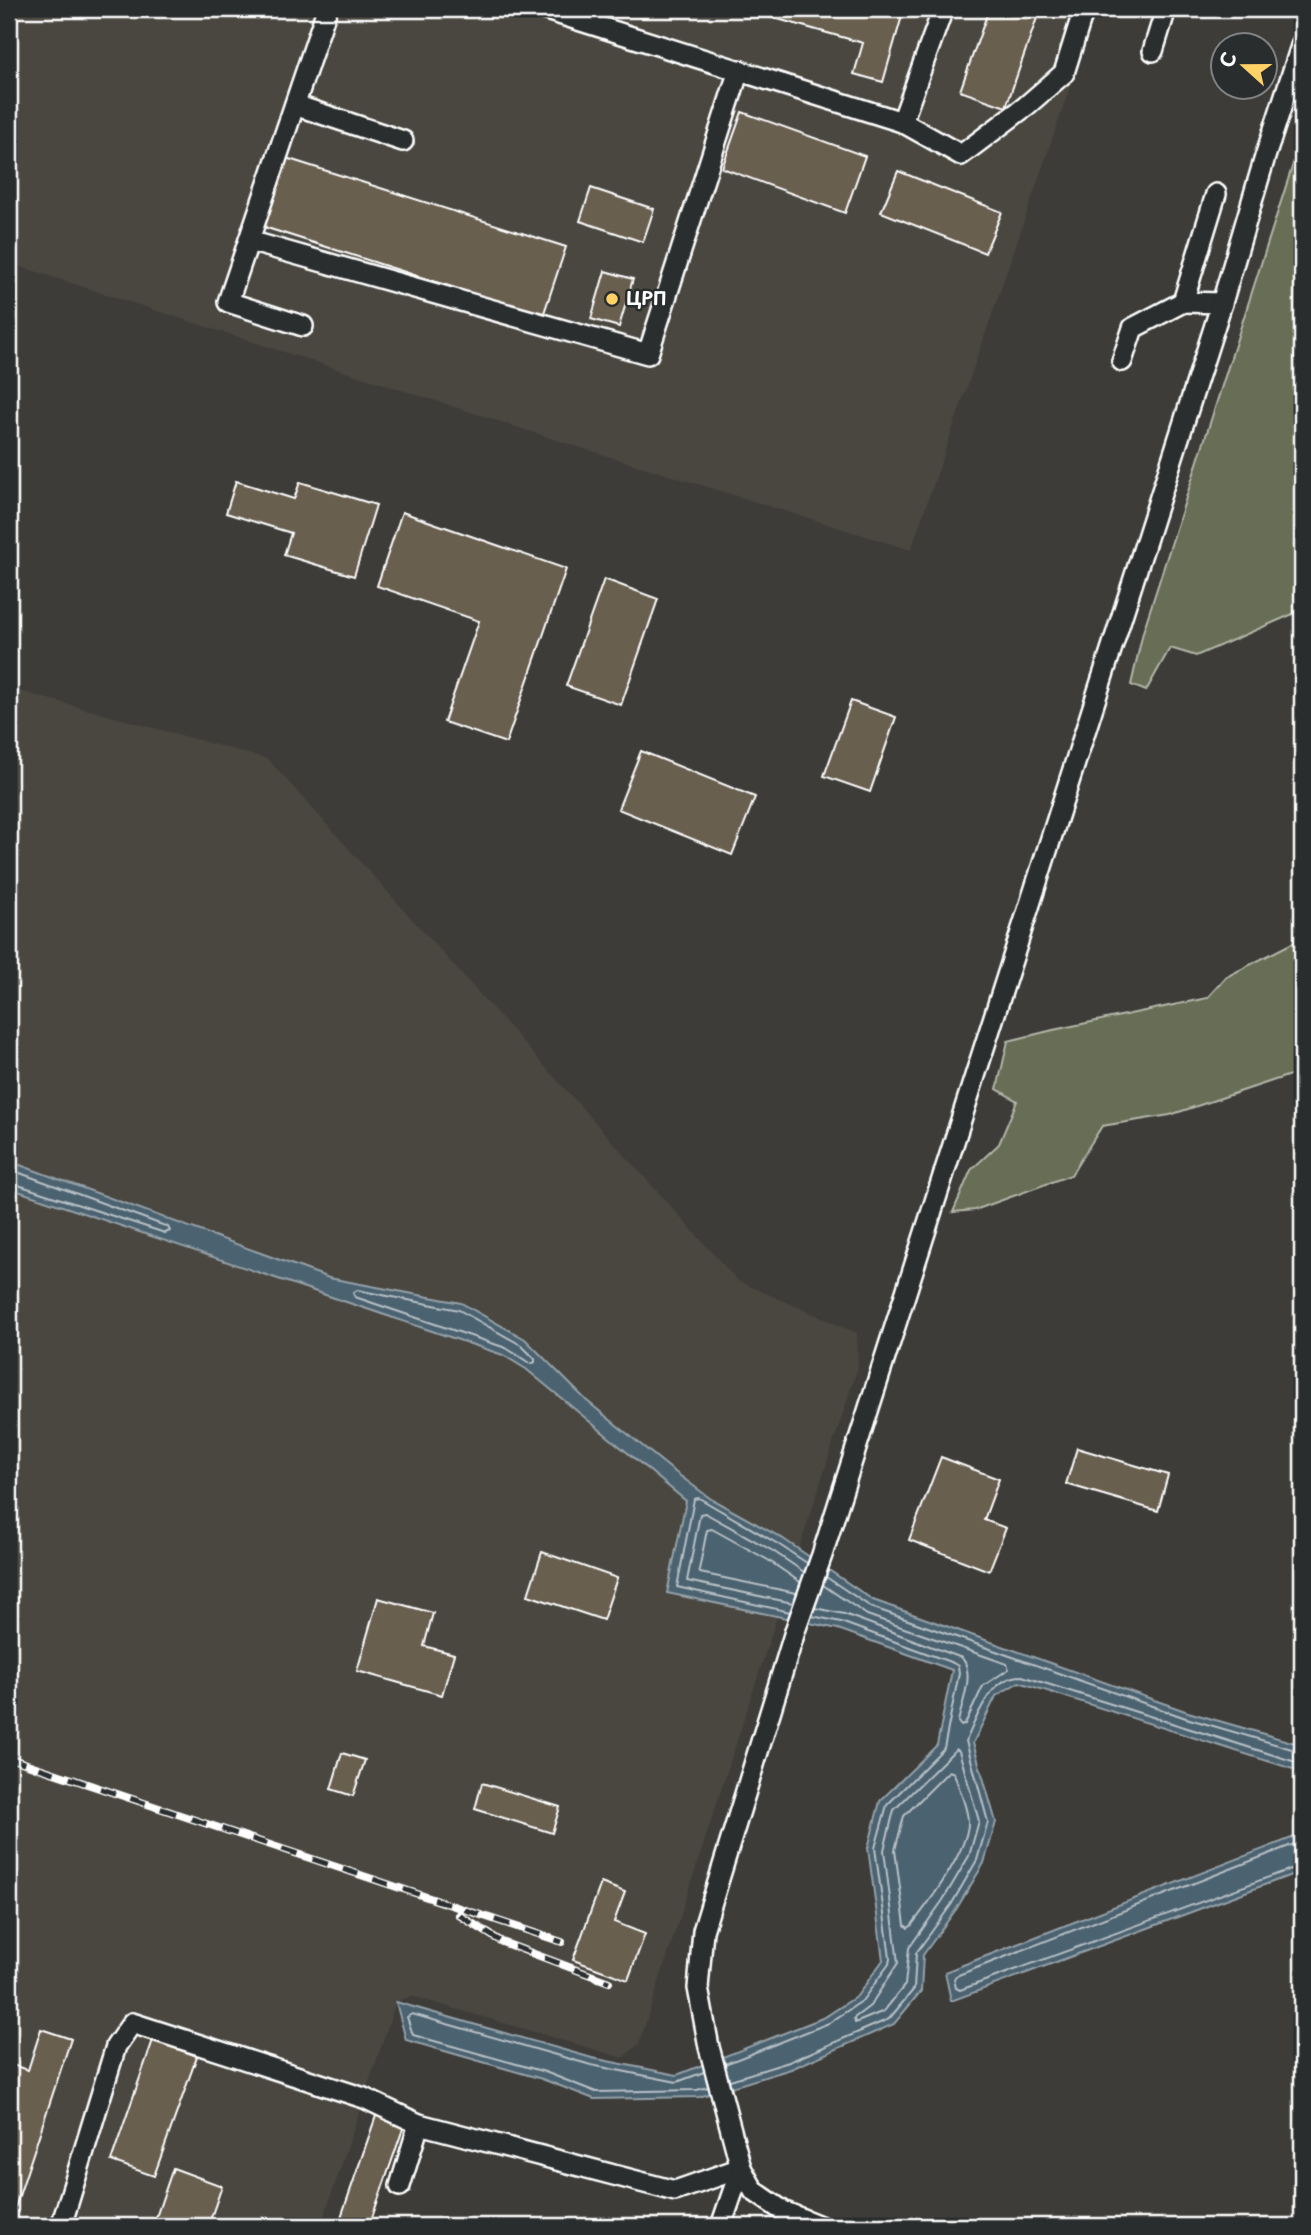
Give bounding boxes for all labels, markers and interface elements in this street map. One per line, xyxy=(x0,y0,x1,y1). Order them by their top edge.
north arrow xyxy=(1210,32,1280,102)
text: С xyxy=(1212,48,1243,71)
place label: ЦРП xyxy=(626,284,666,311)
marker: ЦРП xyxy=(604,291,620,307)

